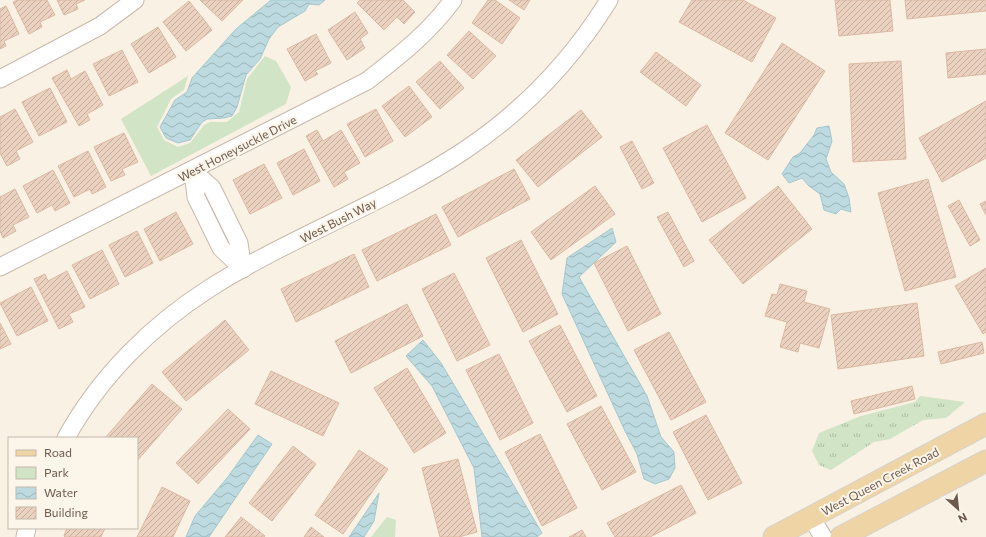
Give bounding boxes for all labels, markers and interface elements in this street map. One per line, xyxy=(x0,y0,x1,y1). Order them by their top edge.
street label: West Honeysuckle Drive xyxy=(175,112,299,184)
street label: West Bush Way xyxy=(298,195,378,245)
legend xyxy=(8,437,138,529)
street label: West Queen Creek Road xyxy=(819,444,941,518)
text: Road xyxy=(44,445,72,459)
text: Park xyxy=(44,465,70,479)
text: Water xyxy=(44,485,78,499)
north arrow xyxy=(938,489,978,529)
text: Building xyxy=(44,505,88,519)
text: N xyxy=(956,511,969,526)

